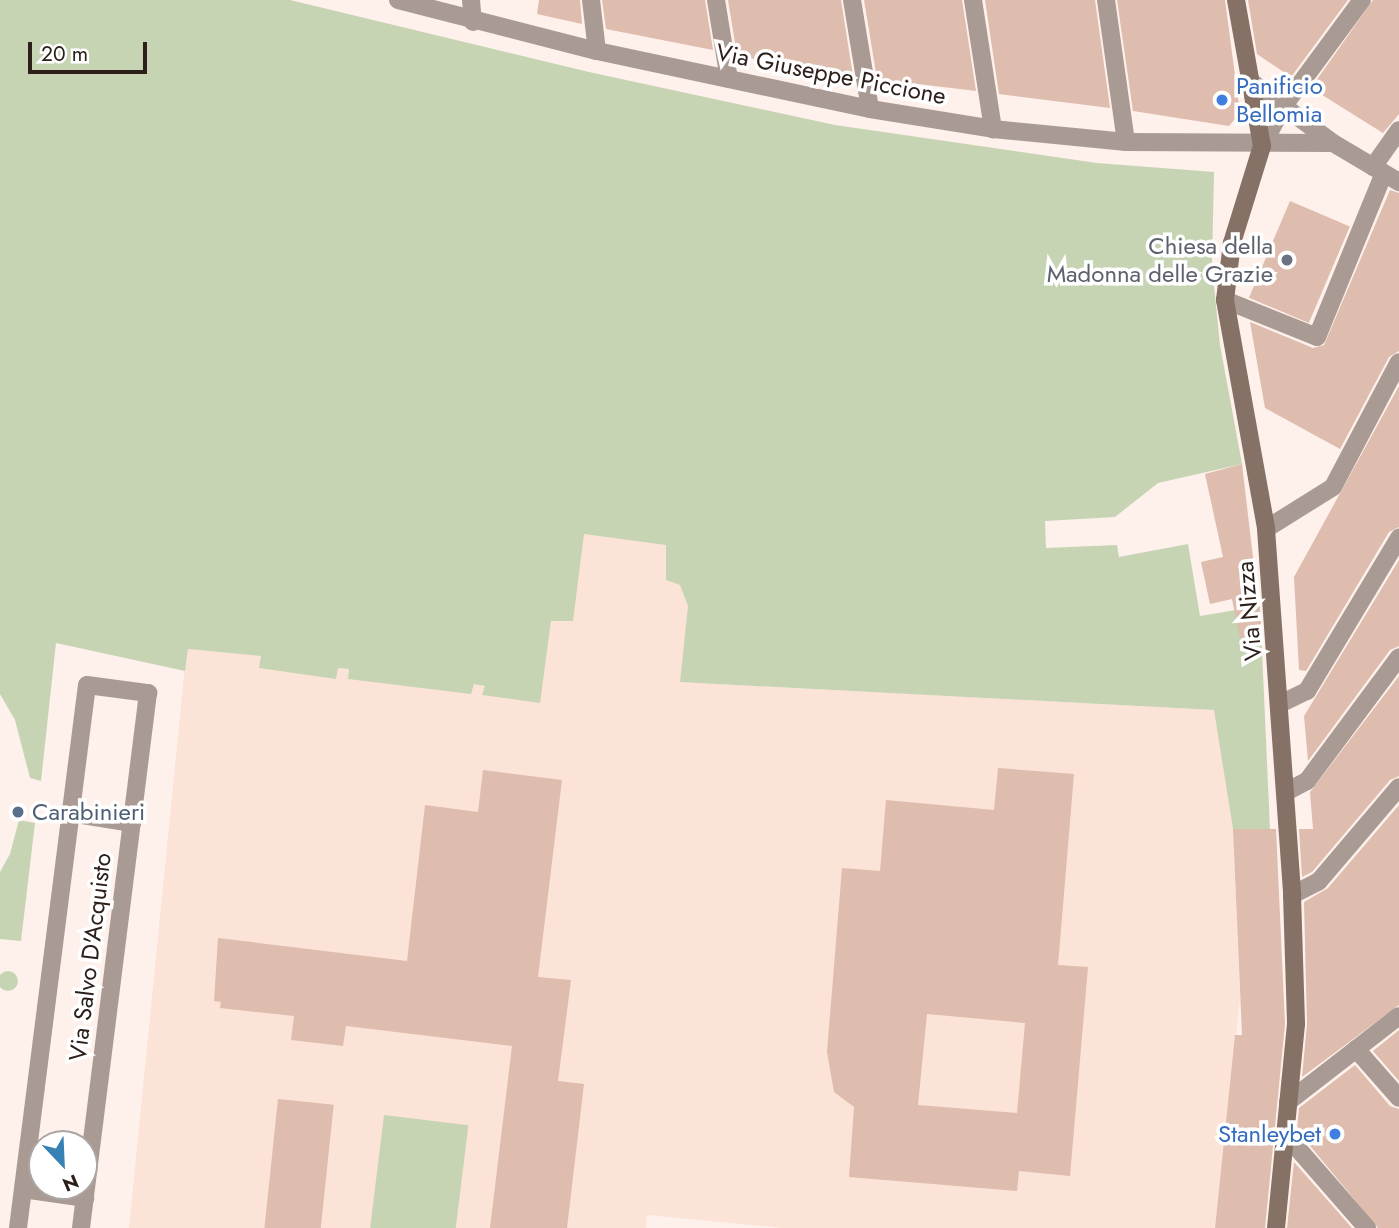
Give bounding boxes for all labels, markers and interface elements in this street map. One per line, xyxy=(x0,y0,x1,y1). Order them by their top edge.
scale bar xyxy=(32,28,150,72)
street label: Via Giuseppe Piccione xyxy=(713,38,949,110)
text: 20 m xyxy=(41,39,88,69)
place label: Panificio Bellomia xyxy=(1236,72,1323,128)
marker: Panificio Bellomia xyxy=(1214,92,1230,108)
place label: Chiesa della Madonna delle Grazie xyxy=(1047,232,1273,288)
marker: Chiesa della Madonna delle Grazie xyxy=(1279,252,1295,268)
street label: Via Nizza xyxy=(1230,560,1268,662)
place label: Carabinieri xyxy=(32,798,145,826)
marker: Carabinieri xyxy=(10,804,26,820)
street label: Via Salvo D'Acquisto xyxy=(63,851,117,1063)
place label: Stanleybet xyxy=(1218,1120,1321,1148)
marker: Stanleybet xyxy=(1327,1126,1343,1142)
north arrow xyxy=(28,1130,98,1200)
text: N xyxy=(58,1168,83,1198)

